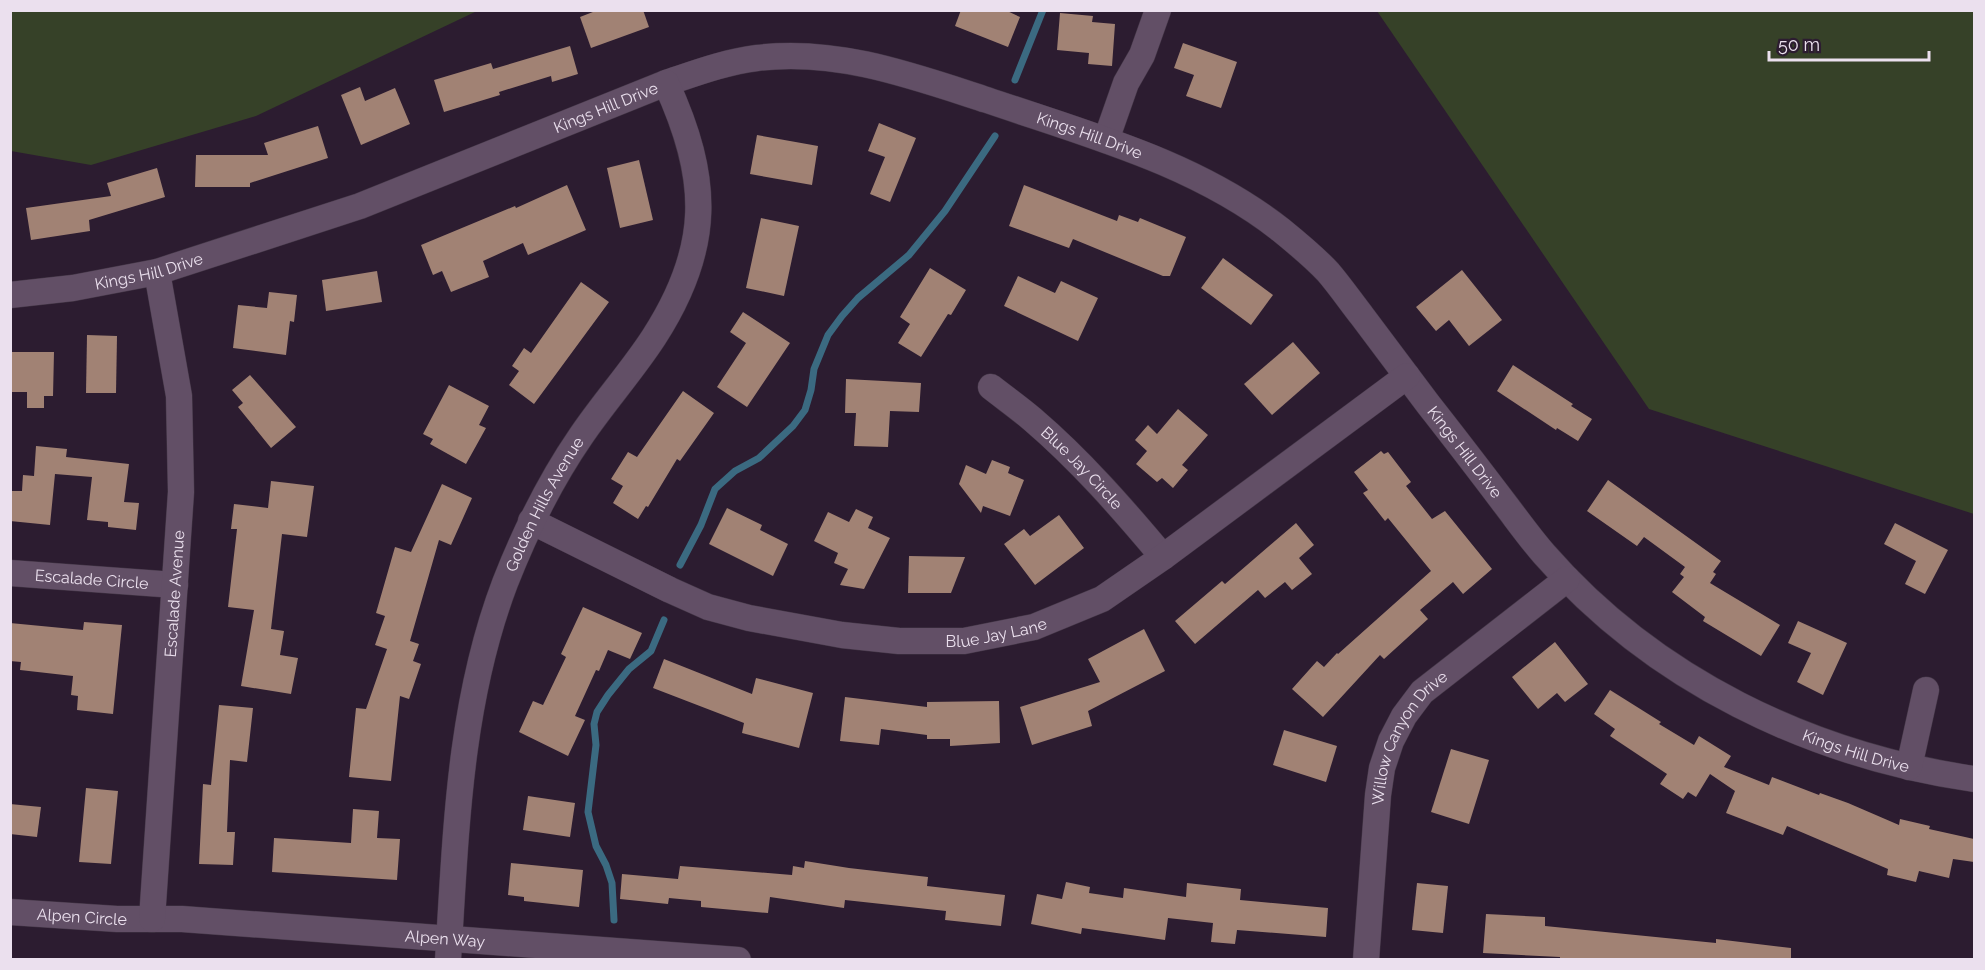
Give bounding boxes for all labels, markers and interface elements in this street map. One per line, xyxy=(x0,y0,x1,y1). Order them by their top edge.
scale bar xyxy=(1769,24,1930,62)
text: 50 m xyxy=(1778,34,1820,55)
street label: Kings Hill Drive xyxy=(551,78,661,137)
street label: Kings Hill Drive xyxy=(1034,108,1145,163)
street label: Kings Hill Drive xyxy=(93,249,205,294)
street label: Kings Hill Drive xyxy=(1423,403,1506,502)
street label: Blue Jay Circle xyxy=(1037,423,1127,513)
street label: Golden Hills Avenue xyxy=(502,433,588,575)
street label: Escalade Avenue xyxy=(161,530,188,658)
street label: Escalade Circle xyxy=(34,566,149,593)
street label: Blue Jay Lane xyxy=(945,614,1050,651)
street label: Willow Canyon Drive xyxy=(1368,667,1451,806)
street label: Kings Hill Drive xyxy=(1800,725,1911,776)
street label: Alpen Circle xyxy=(36,905,127,929)
street label: Alpen Way xyxy=(404,926,486,951)

